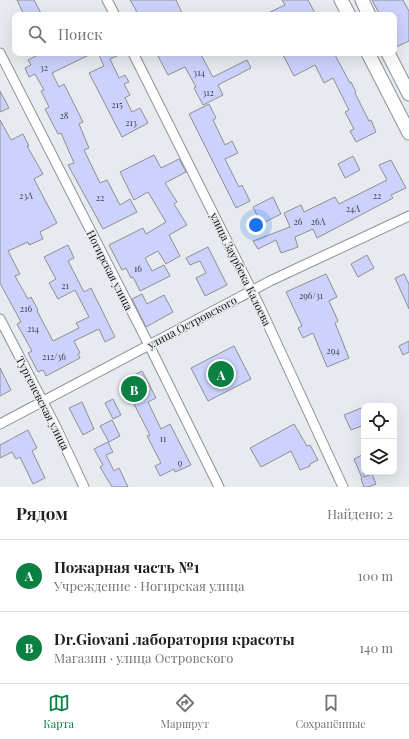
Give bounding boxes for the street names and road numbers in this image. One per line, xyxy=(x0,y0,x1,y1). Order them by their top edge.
street label: улица Заурбека Калоева xyxy=(207,209,275,329)
street label: Ногирская улица xyxy=(83,227,137,313)
street label: улица Островского xyxy=(144,292,239,352)
street label: Тургеневская улица xyxy=(13,354,73,453)

